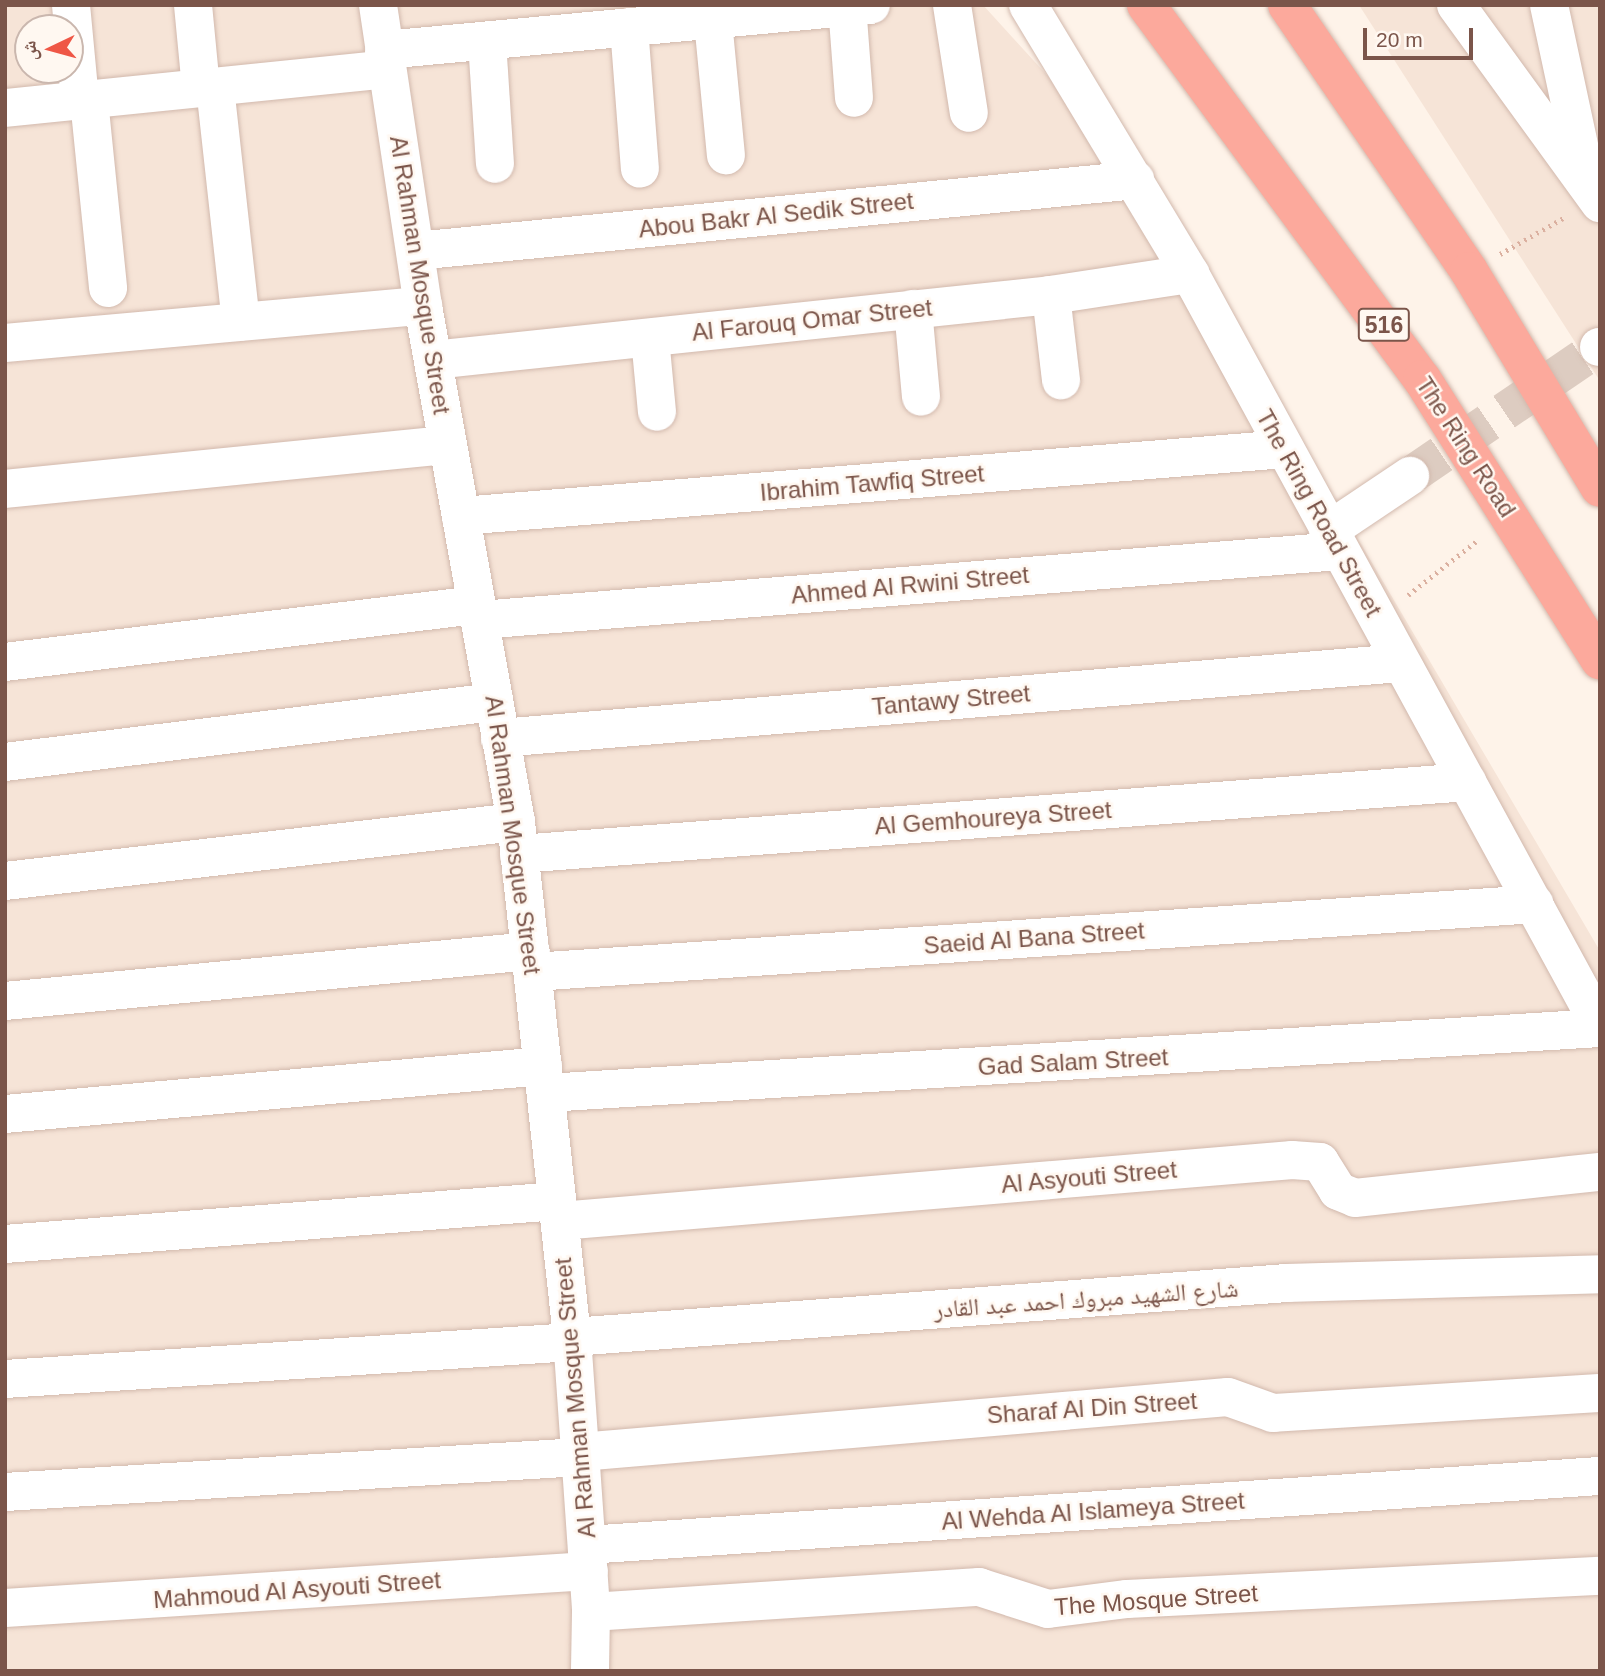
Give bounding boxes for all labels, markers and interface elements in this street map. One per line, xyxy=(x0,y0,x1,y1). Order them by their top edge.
north arrow xyxy=(14,14,84,84)
scale bar xyxy=(1367,14,1477,58)
text: 20 m xyxy=(1376,28,1423,51)
text: ش xyxy=(18,40,41,62)
street label: Al Rahman Mosque Street xyxy=(384,134,456,416)
street label: Abou Bakr Al Sedik Street xyxy=(637,186,915,244)
street label: Al Farouq Omar Street xyxy=(690,293,934,347)
road number: 516 xyxy=(1358,306,1410,344)
street label: The Ring Road xyxy=(1410,371,1522,523)
street label: The Ring Road Street xyxy=(1250,405,1388,621)
street label: Ibrahim Tawfiq Street xyxy=(758,459,986,507)
street label: Ahmed Al Rwini Street xyxy=(789,560,1031,610)
street label: Tantawy Street xyxy=(871,679,1031,721)
street label: Al Rahman Mosque Street xyxy=(479,694,547,976)
street label: Al Gemhoureya Street xyxy=(874,795,1112,841)
street label: Saeid Al Bana Street xyxy=(922,916,1146,960)
street label: Gad Salam Street xyxy=(977,1043,1169,1081)
street label: Al Asyouti Street xyxy=(999,1155,1179,1199)
street label: Al Rahman Mosque Street xyxy=(548,1257,602,1539)
street label: شارع الشهيد مبروك احمد عبد القادر xyxy=(933,1274,1239,1324)
street label: Sharaf Al Din Street xyxy=(985,1386,1199,1430)
street label: Al Wehda Al Islameya Street xyxy=(940,1486,1246,1536)
street label: Mahmoud Al Asyouti Street xyxy=(151,1565,443,1615)
street label: The Mosque Street xyxy=(1053,1579,1259,1621)

